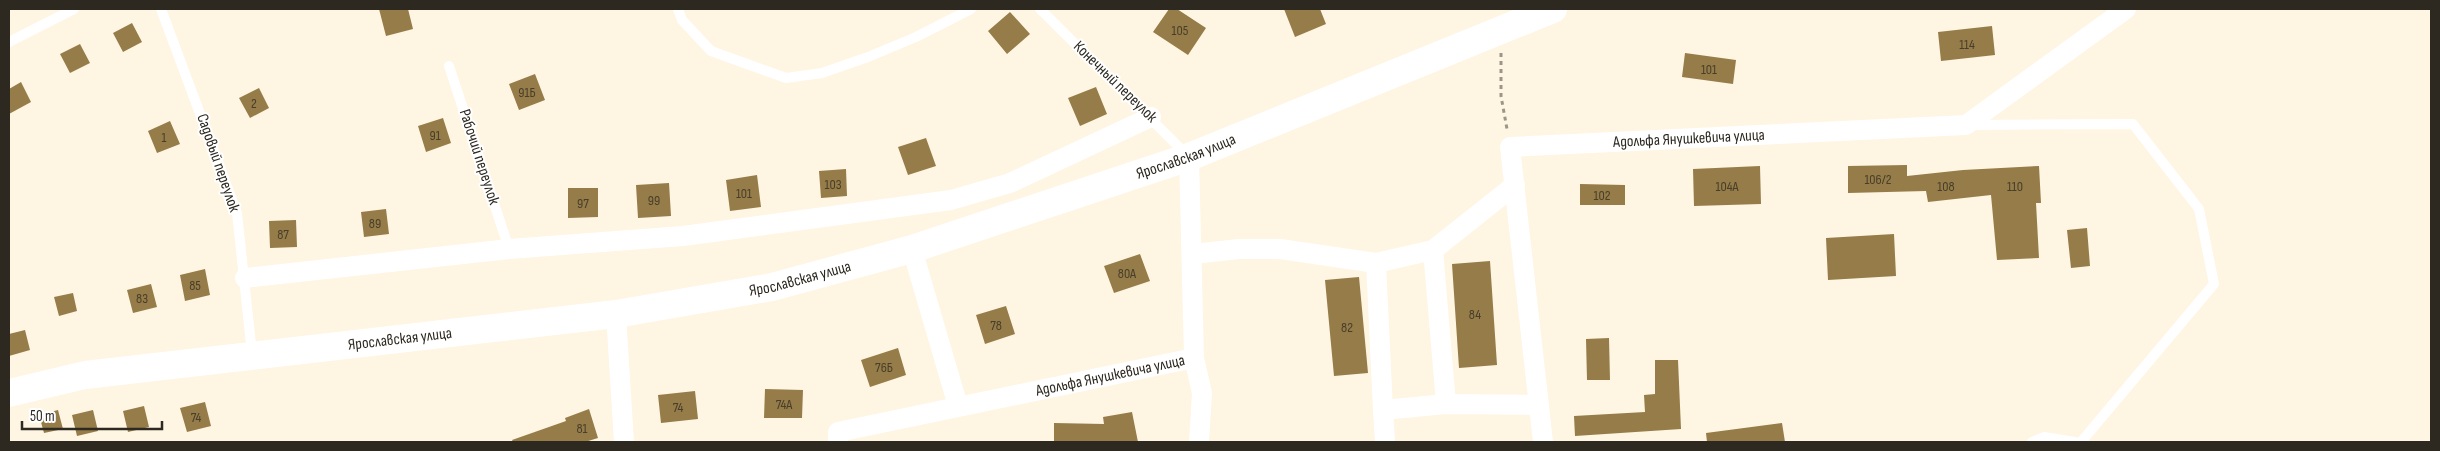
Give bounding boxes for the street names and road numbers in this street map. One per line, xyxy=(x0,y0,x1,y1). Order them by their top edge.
street label: Конечный переулок xyxy=(1069,37,1161,127)
street label: Рабочий переулок xyxy=(455,107,504,208)
street label: Садовый переулок xyxy=(192,111,244,215)
street label: Адольфа Янушкевича улица xyxy=(1612,125,1765,152)
street label: Ярославская улица xyxy=(1134,130,1238,183)
street label: Ярославская улица xyxy=(748,257,853,300)
street label: Ярославская улица xyxy=(347,323,453,354)
street label: Адольфа Янушкевича улица xyxy=(1033,351,1186,400)

